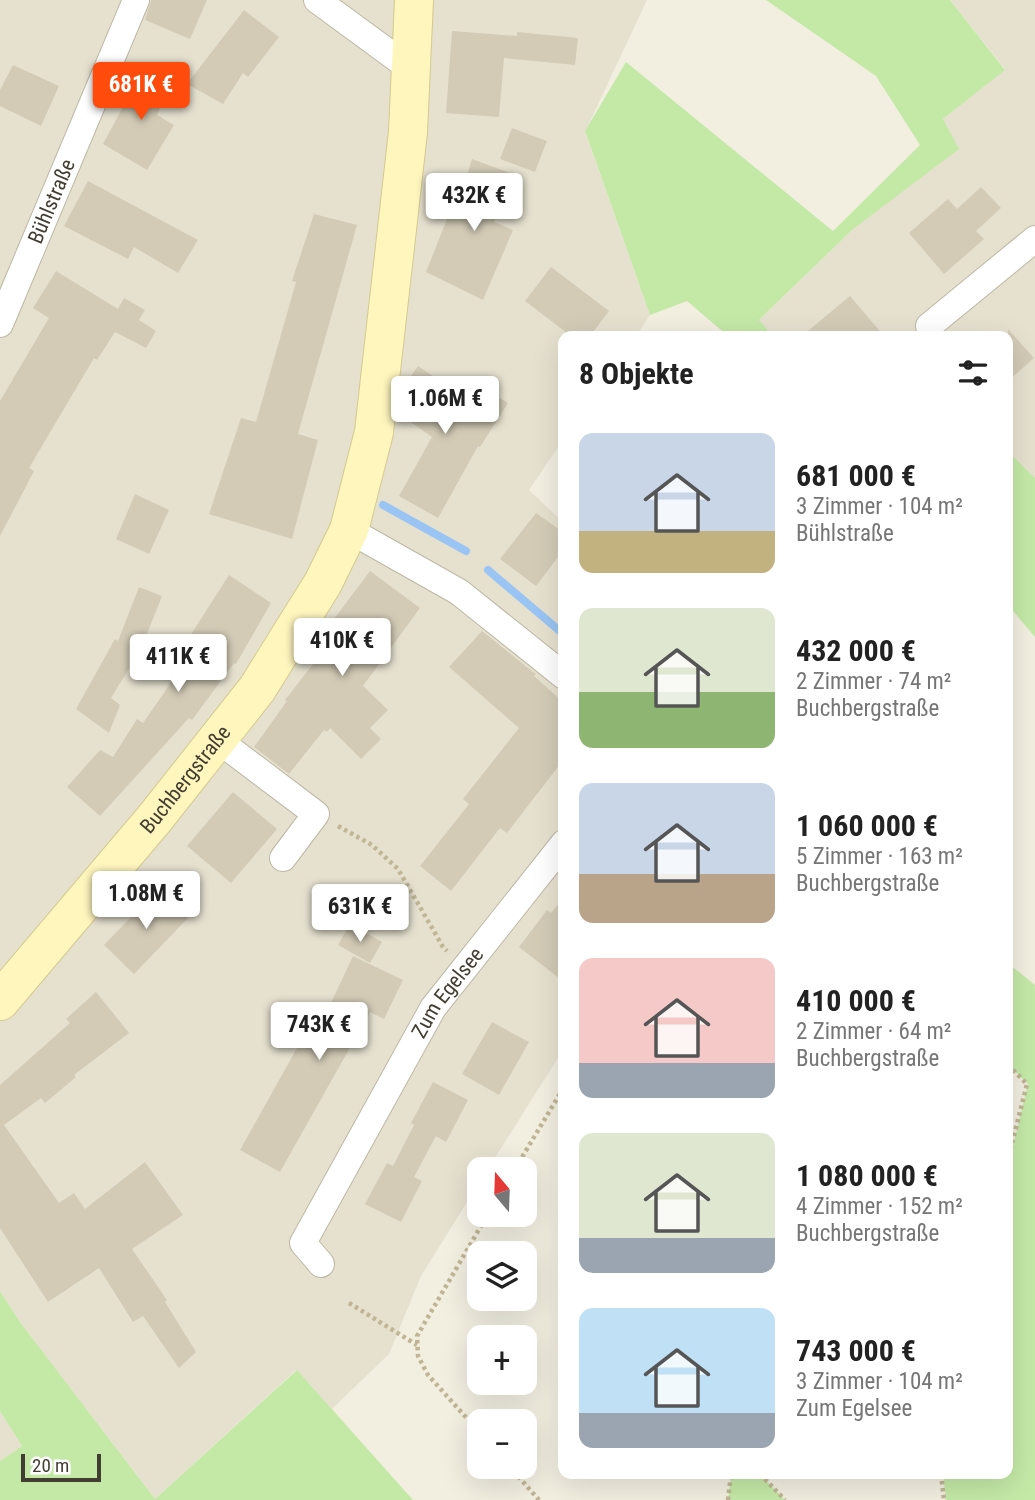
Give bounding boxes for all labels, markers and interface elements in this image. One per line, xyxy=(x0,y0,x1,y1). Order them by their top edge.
pin: 681K € xyxy=(84,62,198,122)
text: 681K € xyxy=(109,71,173,98)
street label: Bühlstraße xyxy=(23,155,80,247)
pin: 432K € xyxy=(417,174,531,233)
text: 432K € xyxy=(442,182,506,209)
icon: filters xyxy=(954,354,992,392)
text: 8 Objekte xyxy=(579,356,694,391)
pin: 1.06M € xyxy=(380,376,510,436)
text: 1.06M € xyxy=(407,385,483,412)
text: 681 000 € xyxy=(796,458,916,493)
icon: home xyxy=(635,461,719,545)
text: 3 Zimmer · 104 m² xyxy=(796,493,963,520)
text: Bühlstraße xyxy=(796,520,894,547)
pin: 410K € xyxy=(285,618,399,678)
text: 410K € xyxy=(310,627,374,654)
text: 432 000 € xyxy=(796,633,916,668)
pin: 411K € xyxy=(121,634,235,694)
icon: home xyxy=(635,636,719,720)
text: 411K € xyxy=(146,643,210,670)
text: 2 Zimmer · 74 m² xyxy=(796,668,951,695)
text: Buchbergstraße xyxy=(796,695,939,722)
street label: Buchbergstraße xyxy=(135,721,236,838)
text: 1 060 000 € xyxy=(796,808,938,843)
icon: home xyxy=(635,811,719,895)
text: 5 Zimmer · 163 m² xyxy=(796,843,963,870)
text: Buchbergstraße xyxy=(796,870,939,897)
pin: 1.08M € xyxy=(81,872,211,931)
text: 1.08M € xyxy=(108,880,184,907)
pin: 631K € xyxy=(303,884,417,944)
text: 631K € xyxy=(328,893,392,920)
street label: Zum Egelsee xyxy=(407,943,488,1042)
text: 410 000 € xyxy=(796,983,916,1018)
icon: home xyxy=(635,986,719,1070)
pin: 743K € xyxy=(262,1002,376,1062)
text: 743K € xyxy=(287,1011,351,1038)
text: 2 Zimmer · 64 m² xyxy=(796,1018,951,1045)
text: Buchbergstraße xyxy=(796,1045,939,1072)
north arrow xyxy=(467,1157,537,1227)
map controls xyxy=(467,1157,537,1479)
text: 1 080 000 € xyxy=(796,1158,938,1193)
icon: home xyxy=(635,1161,719,1245)
text: 4 Zimmer · 152 m² xyxy=(796,1193,963,1220)
text: Buchbergstraße xyxy=(796,1220,939,1247)
button: layers xyxy=(467,1241,537,1311)
button: + xyxy=(467,1325,537,1395)
text: 743 000 € xyxy=(796,1333,916,1368)
icon: home xyxy=(635,1336,719,1420)
text: 3 Zimmer · 104 m² xyxy=(796,1368,963,1395)
text: Zum Egelsee xyxy=(796,1395,912,1422)
button: − xyxy=(467,1409,537,1479)
scale bar xyxy=(21,1451,102,1483)
text: 20 m xyxy=(32,1454,69,1477)

